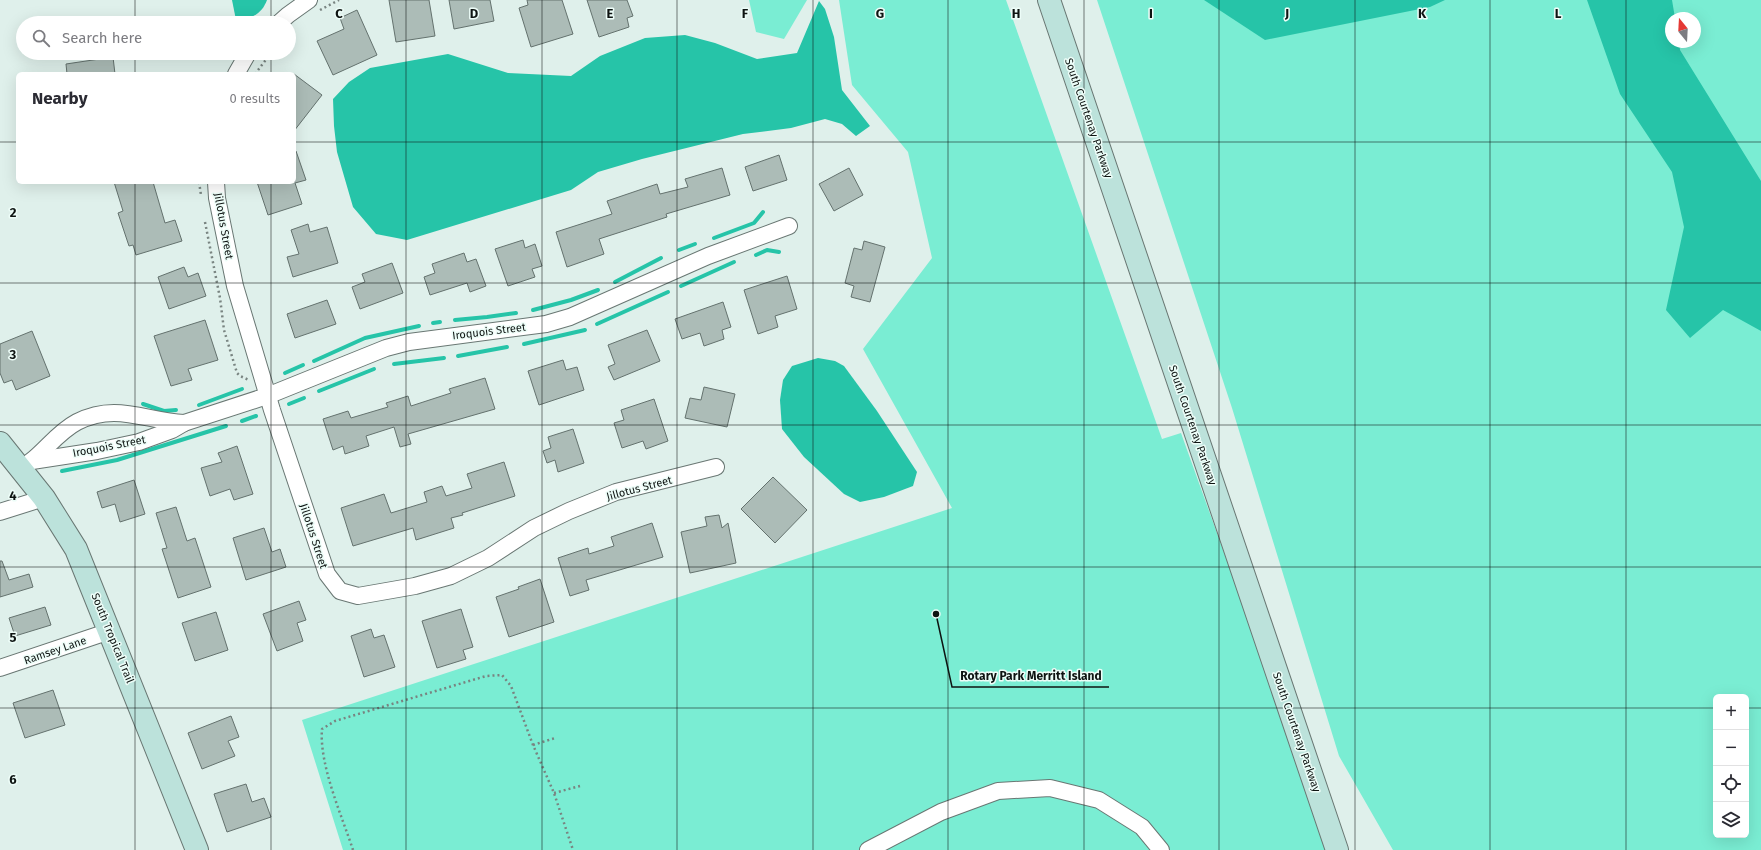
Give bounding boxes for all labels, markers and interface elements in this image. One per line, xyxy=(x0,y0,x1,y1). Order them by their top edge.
text: C xyxy=(335,6,343,21)
text: D xyxy=(470,6,479,21)
text: E xyxy=(607,6,614,21)
text: F xyxy=(742,6,749,21)
text: G xyxy=(876,6,884,21)
text: H xyxy=(1012,6,1020,21)
text: I xyxy=(1149,6,1153,21)
text: J xyxy=(1284,6,1289,21)
text: K xyxy=(1418,6,1427,21)
text: L xyxy=(1555,6,1562,21)
north arrow xyxy=(1665,12,1701,48)
search box xyxy=(16,16,296,60)
icon: search xyxy=(30,27,52,49)
text: Search here xyxy=(62,29,142,47)
street label: South Courtenay Parkway xyxy=(1062,56,1115,180)
text: Nearby xyxy=(32,88,87,109)
text: 0 results xyxy=(229,91,280,106)
street label: Jillotus Street xyxy=(211,192,236,260)
text: 2 xyxy=(10,205,17,220)
street label: Iroquois Street xyxy=(452,321,527,342)
text: 3 xyxy=(9,347,17,362)
street label: South Courtenay Parkway xyxy=(1166,363,1219,487)
street label: Iroquois Street xyxy=(72,433,147,460)
street label: Jillotus Street xyxy=(605,473,673,504)
text: 4 xyxy=(9,488,17,503)
street label: Jillotus Street xyxy=(297,502,330,570)
street label: South Tropical Trail xyxy=(88,591,137,685)
text: 5 xyxy=(10,630,17,645)
street label: Ramsey Lane xyxy=(22,634,88,667)
callout: Rotary Park Merritt Island xyxy=(952,663,1109,687)
text: Rotary Park Merritt Island xyxy=(960,669,1102,683)
street label: South Courtenay Parkway xyxy=(1270,670,1323,794)
map controls xyxy=(1713,694,1749,838)
button: + xyxy=(1713,694,1749,730)
button: − xyxy=(1713,730,1749,766)
button: locate xyxy=(1713,766,1749,802)
text: 6 xyxy=(9,772,17,787)
button: layers xyxy=(1713,802,1749,838)

